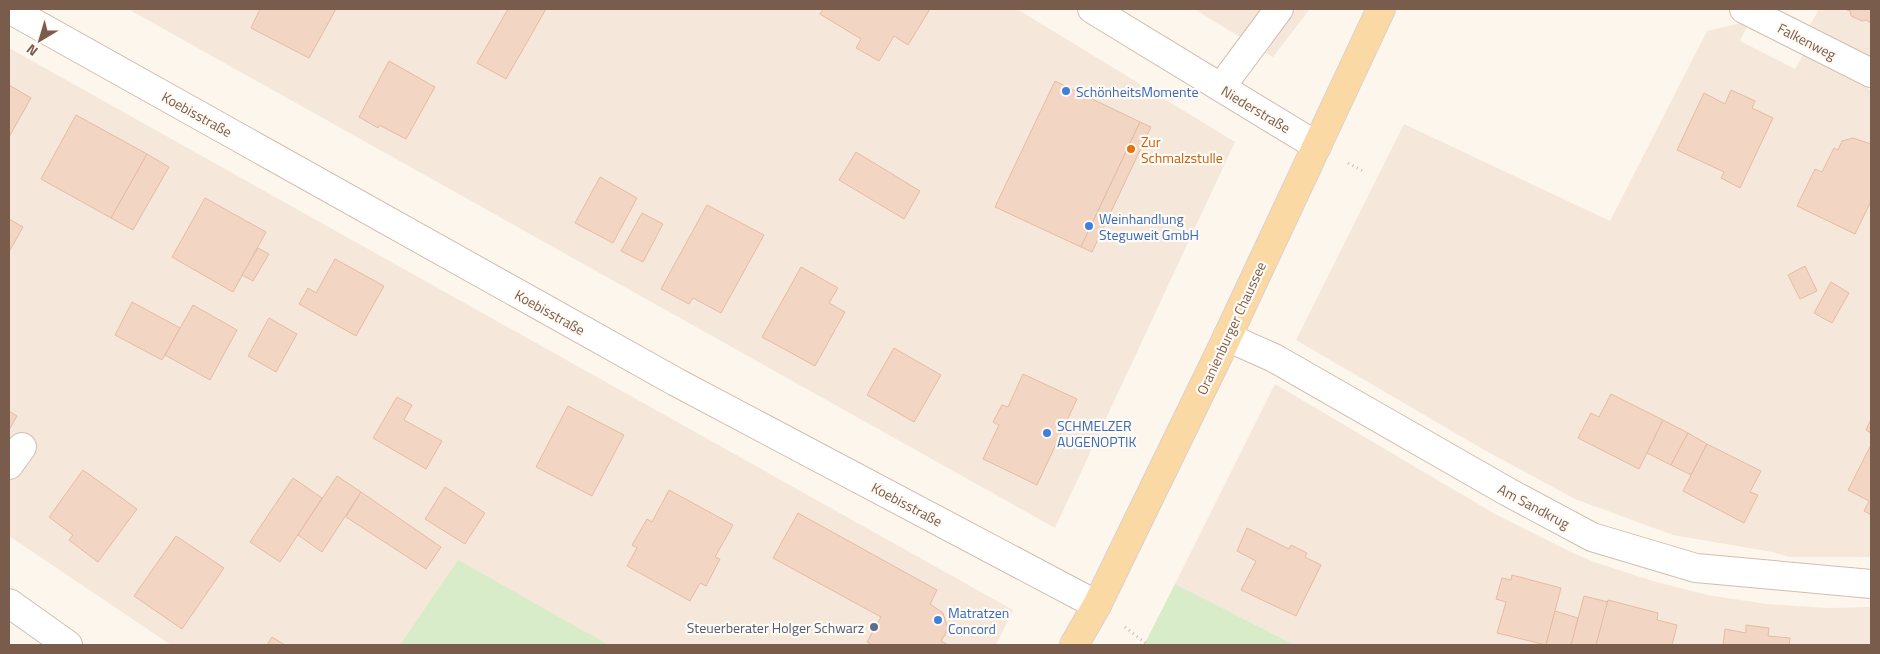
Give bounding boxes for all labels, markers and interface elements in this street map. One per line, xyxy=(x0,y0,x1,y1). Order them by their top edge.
north arrow xyxy=(15,15,65,65)
street label: Falkenweg xyxy=(1774,17,1840,65)
text: N xyxy=(21,39,42,62)
street label: Niederstraße xyxy=(1217,80,1295,138)
place label: SchönheitsMomente xyxy=(1076,81,1199,102)
marker: SchönheitsMomente xyxy=(1060,85,1072,97)
street label: Koebisstraße xyxy=(158,86,236,142)
place label: Zur Schmalzstulle xyxy=(1141,131,1223,168)
marker: Zur Schmalzstulle xyxy=(1125,143,1137,155)
place label: Weinhandlung Steguweit GmbH xyxy=(1099,208,1199,245)
marker: Weinhandlung Steguweit GmbH xyxy=(1083,220,1095,232)
street label: Oranienburger Chaussee xyxy=(1191,258,1271,398)
street label: Koebisstraße xyxy=(511,284,589,340)
place label: SCHMELZER AUGENOPTIK xyxy=(1057,415,1136,452)
marker: SCHMELZER AUGENOPTIK xyxy=(1041,427,1053,439)
street label: Koebisstraße xyxy=(868,477,946,531)
street label: Am Sandkrug xyxy=(1494,478,1574,534)
place label: Matratzen Concord xyxy=(948,602,1009,639)
marker: Matratzen Concord xyxy=(932,614,944,626)
place label: Steuerberater Holger Schwarz xyxy=(687,617,864,638)
marker: Steuerberater Holger Schwarz xyxy=(868,621,880,633)

